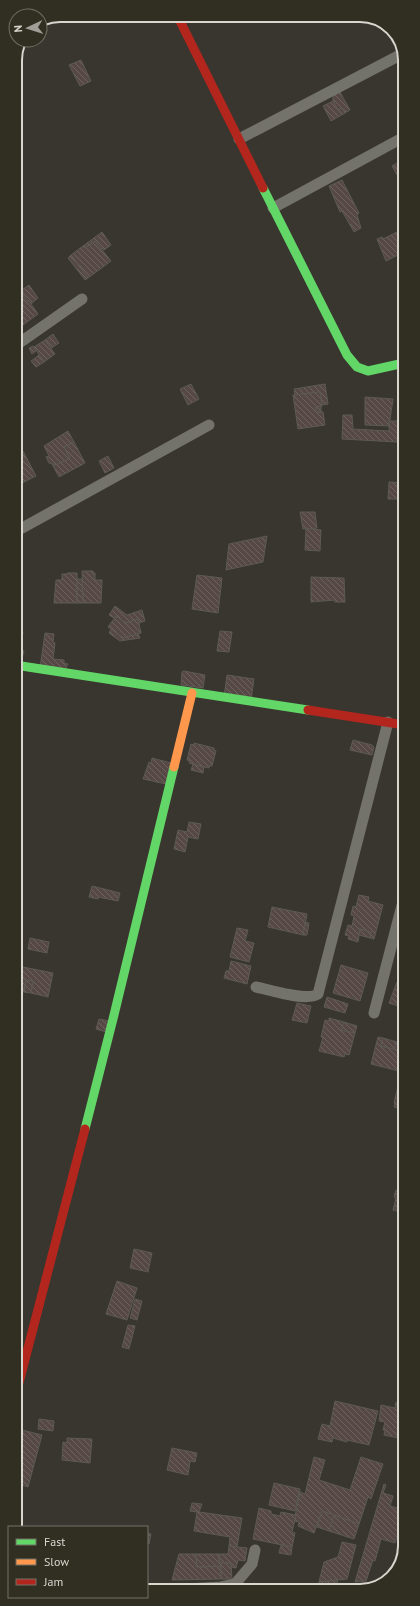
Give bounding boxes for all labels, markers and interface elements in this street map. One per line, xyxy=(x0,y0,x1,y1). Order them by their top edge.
north arrow xyxy=(8,8,48,48)
text: N xyxy=(11,25,25,33)
legend xyxy=(8,1526,148,1598)
text: Fast xyxy=(44,1534,65,1549)
text: Slow xyxy=(44,1554,69,1569)
text: Jam xyxy=(43,1574,63,1589)

